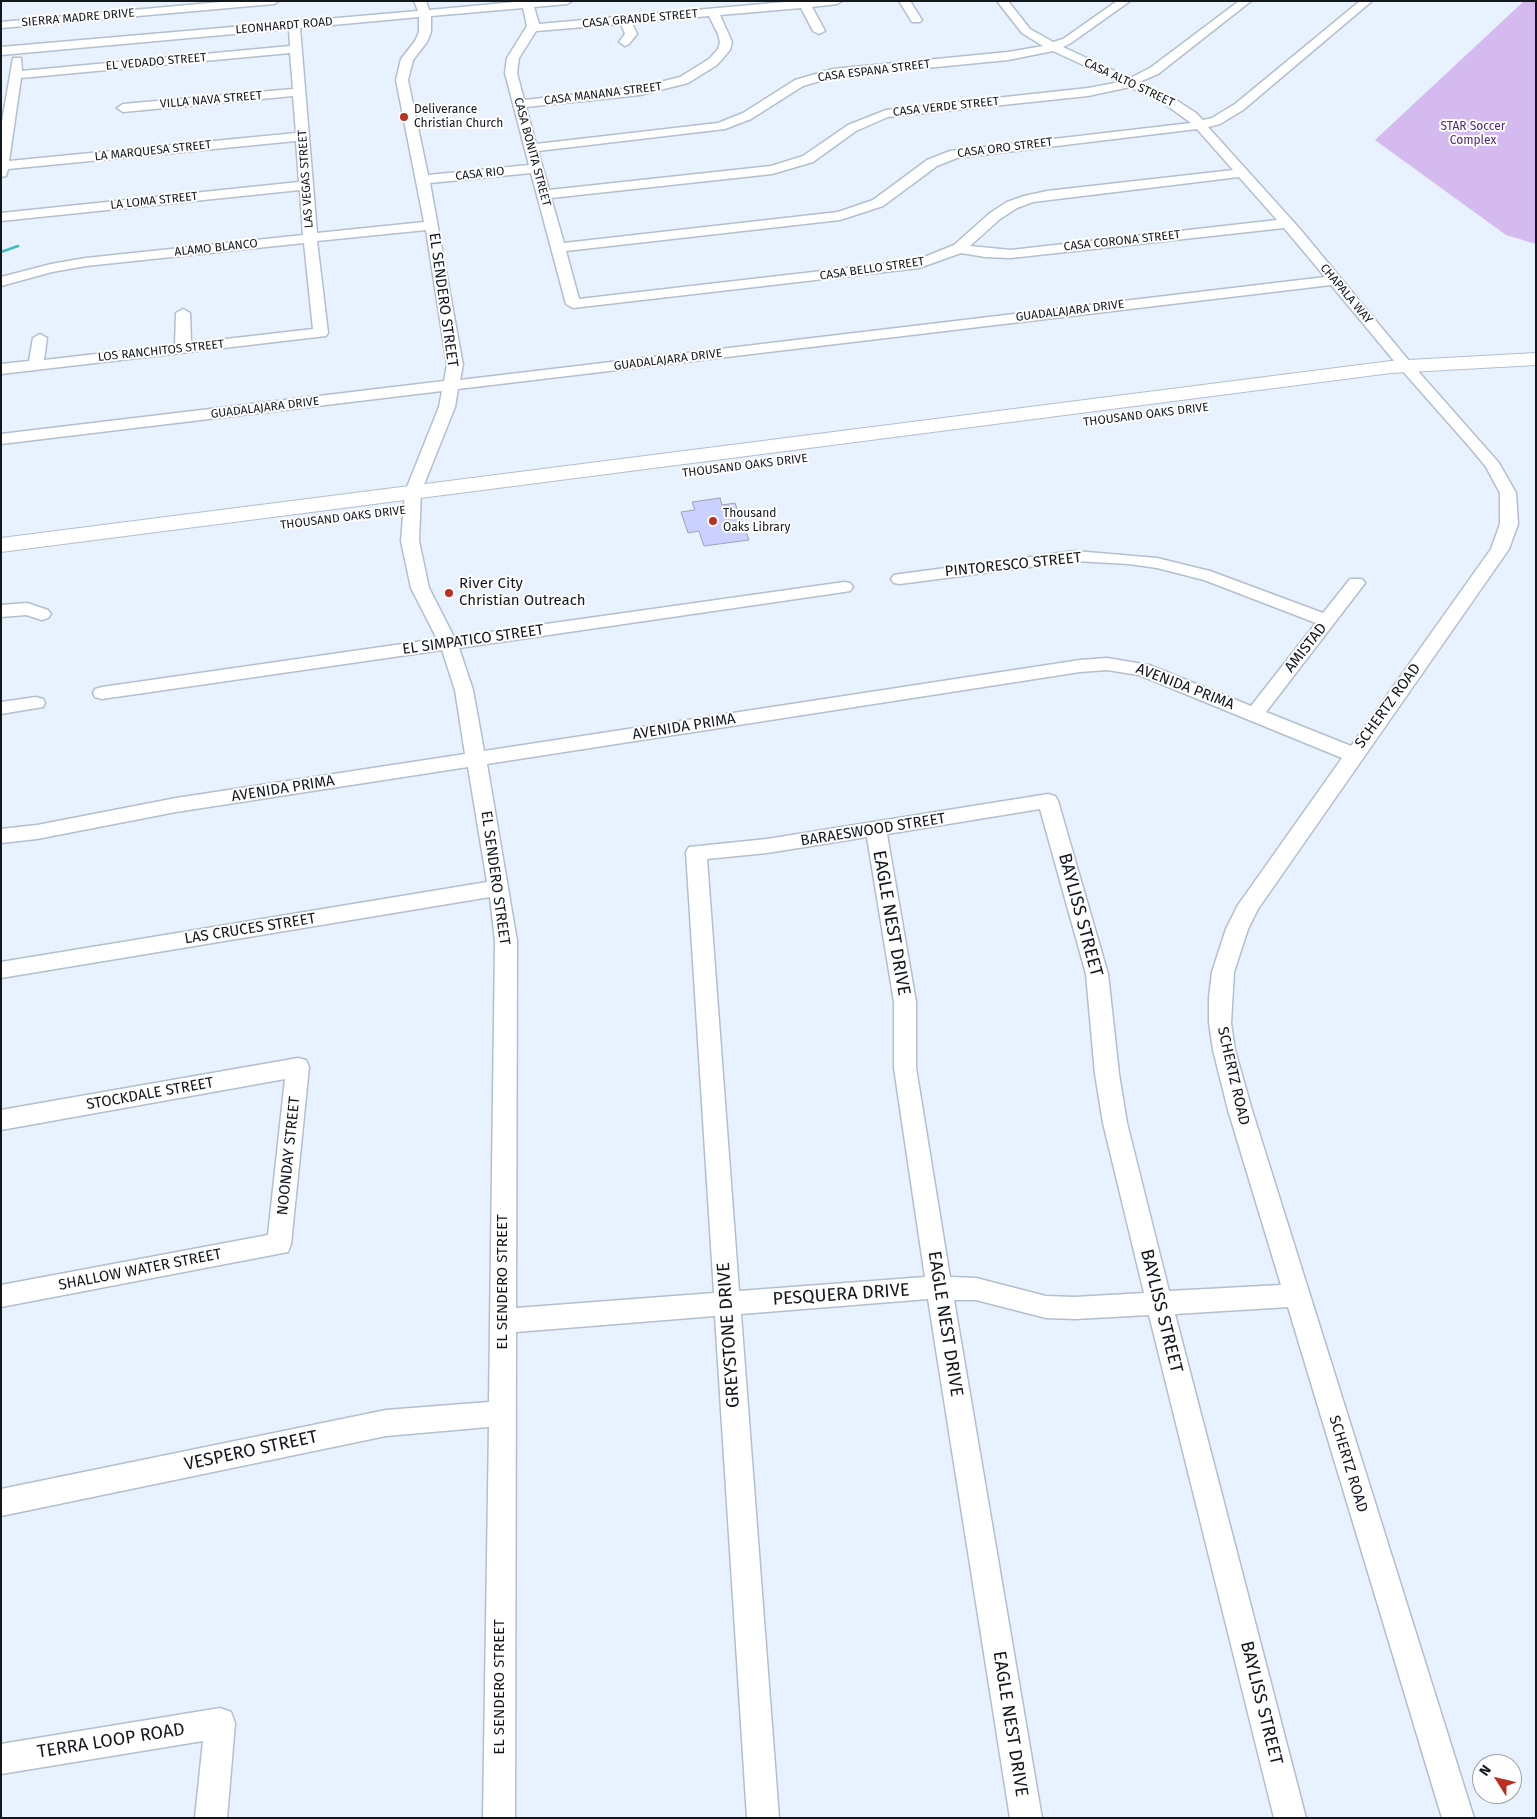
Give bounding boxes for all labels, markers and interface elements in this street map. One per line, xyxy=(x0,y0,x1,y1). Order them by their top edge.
street label: SIERRA MADRE DRIVE xyxy=(21,6,135,30)
street label: CASA GRANDE STREET xyxy=(582,7,698,31)
street label: LEONHARDT ROAD xyxy=(235,15,333,37)
street label: EL VEDADO STREET xyxy=(105,50,207,74)
street label: CASA ALTO STREET xyxy=(1082,56,1176,110)
street label: CASA ESPANA STREET xyxy=(817,57,931,85)
street label: CASA MANANA STREET xyxy=(543,80,663,108)
street label: VILLA NAVA STREET xyxy=(159,88,263,112)
street label: CASA VERDE STREET xyxy=(892,94,1000,120)
street label: CASA BONITA STREET xyxy=(511,96,553,208)
place label: Deliverance Christian Church xyxy=(414,103,503,131)
marker: Deliverance Christian Church xyxy=(398,111,410,123)
park label: STAR Soccer Complex xyxy=(1441,120,1505,148)
street label: LAS VEGAS STREET xyxy=(295,129,317,229)
street label: CASA ORO STREET xyxy=(957,135,1053,161)
street label: LA MARQUESA STREET xyxy=(94,138,212,164)
street label: CASA RIO xyxy=(455,164,505,184)
street label: LA LOMA STREET xyxy=(110,189,198,213)
street label: CASA CORONA STREET xyxy=(1063,228,1181,254)
street label: EL SENDERO STREET xyxy=(425,232,461,368)
street label: ALAMO BLANCO xyxy=(174,236,258,260)
street label: CASA BELLO STREET xyxy=(819,255,925,283)
street label: CHAPALA WAY xyxy=(1317,261,1375,327)
street label: GUADALAJARA DRIVE xyxy=(1015,297,1125,325)
street label: LOS RANCHITOS STREET xyxy=(97,337,225,365)
street label: GUADALAJARA DRIVE xyxy=(613,346,723,374)
street label: GUADALAJARA DRIVE xyxy=(210,394,320,422)
street label: THOUSAND OAKS DRIVE xyxy=(1082,400,1210,430)
street label: THOUSAND OAKS DRIVE xyxy=(681,451,809,481)
street label: THOUSAND OAKS DRIVE xyxy=(279,503,407,533)
place label: Thousand Oaks Library xyxy=(723,507,790,535)
marker: Thousand Oaks Library xyxy=(707,515,719,527)
street label: PINTORESCO STREET xyxy=(944,549,1082,581)
place label: River City Christian Outreach xyxy=(459,575,586,610)
marker: River City Christian Outreach xyxy=(443,587,455,599)
street label: AMISTAD xyxy=(1281,620,1331,676)
street label: EL SIMPATICO STREET xyxy=(401,621,545,659)
street label: AVENIDA PRIMA xyxy=(1133,660,1237,714)
street label: SCHERTZ ROAD xyxy=(1351,660,1425,752)
street label: AVENIDA PRIMA xyxy=(631,710,737,744)
street label: AVENIDA PRIMA xyxy=(230,772,336,806)
street label: EL SENDERO STREET xyxy=(477,810,513,946)
street label: BARAESWOOD STREET xyxy=(799,810,947,850)
street label: EAGLE NEST DRIVE xyxy=(868,849,914,997)
street label: BAYLISS STREET xyxy=(1053,851,1107,979)
street label: LAS CRUCES STREET xyxy=(183,910,317,948)
street label: SCHERTZ ROAD xyxy=(1213,1025,1253,1127)
street label: STOCKDALE STREET xyxy=(85,1074,215,1114)
street label: NOONDAY STREET xyxy=(274,1096,304,1216)
street label: EL SENDERO STREET xyxy=(494,1214,512,1350)
street label: SHALLOW WATER STREET xyxy=(57,1245,223,1295)
street label: BAYLISS STREET xyxy=(1135,1247,1187,1375)
street label: EAGLE NEST DRIVE xyxy=(923,1250,967,1398)
street label: GREYSTONE DRIVE xyxy=(713,1261,745,1409)
street label: PESQUERA DRIVE xyxy=(772,1279,910,1311)
street label: SCHERTZ ROAD xyxy=(1325,1413,1371,1515)
street label: VESPERO STREET xyxy=(182,1426,320,1476)
street label: EL SENDERO STREET xyxy=(491,1619,509,1755)
street label: BAYLISS STREET xyxy=(1235,1639,1287,1767)
street label: EAGLE NEST DRIVE xyxy=(988,1650,1032,1798)
street label: TERRA LOOP ROAD xyxy=(36,1719,186,1763)
north arrow xyxy=(1472,1754,1522,1804)
text: N xyxy=(1476,1762,1495,1779)

